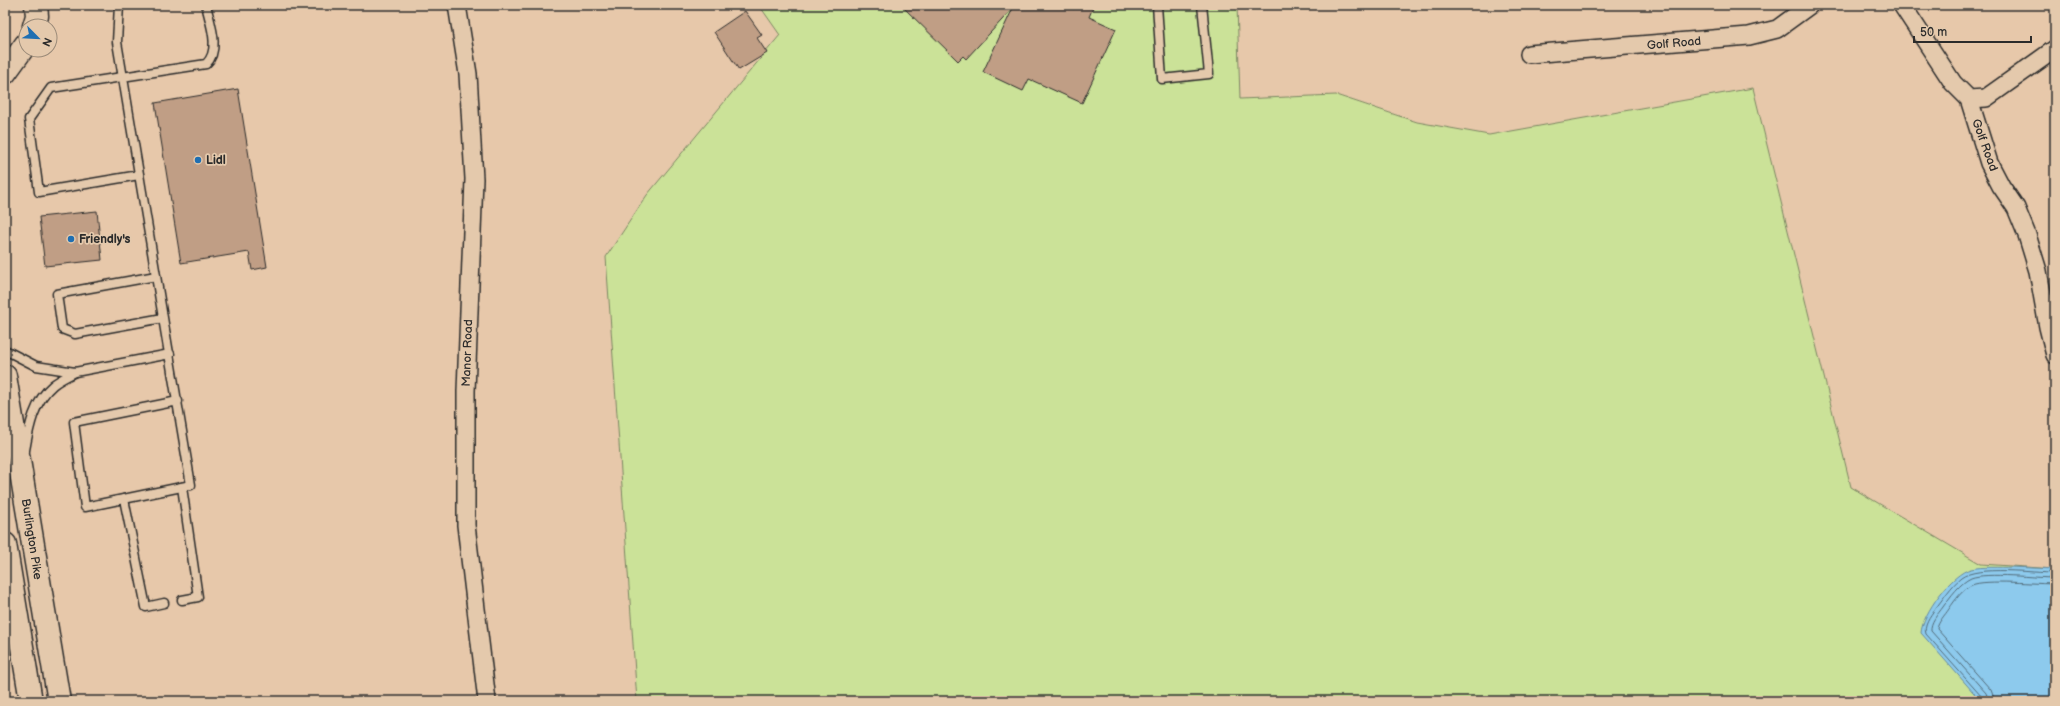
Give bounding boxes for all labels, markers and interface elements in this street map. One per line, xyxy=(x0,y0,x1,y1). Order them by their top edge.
north arrow xyxy=(18,18,58,58)
scale bar xyxy=(1914,18,2031,44)
text: 50 m xyxy=(1920,25,1947,40)
street label: Golf Road xyxy=(1646,34,1702,53)
text: N xyxy=(39,35,54,48)
street label: Golf Road xyxy=(1968,117,2001,173)
place label: Lidl xyxy=(206,153,226,168)
marker: Lidl xyxy=(193,155,203,165)
place label: Friendly's xyxy=(79,232,131,247)
marker: Friendly's xyxy=(66,234,76,244)
street label: Manor Road xyxy=(459,319,476,387)
street label: Burlington Pike xyxy=(18,498,45,581)

